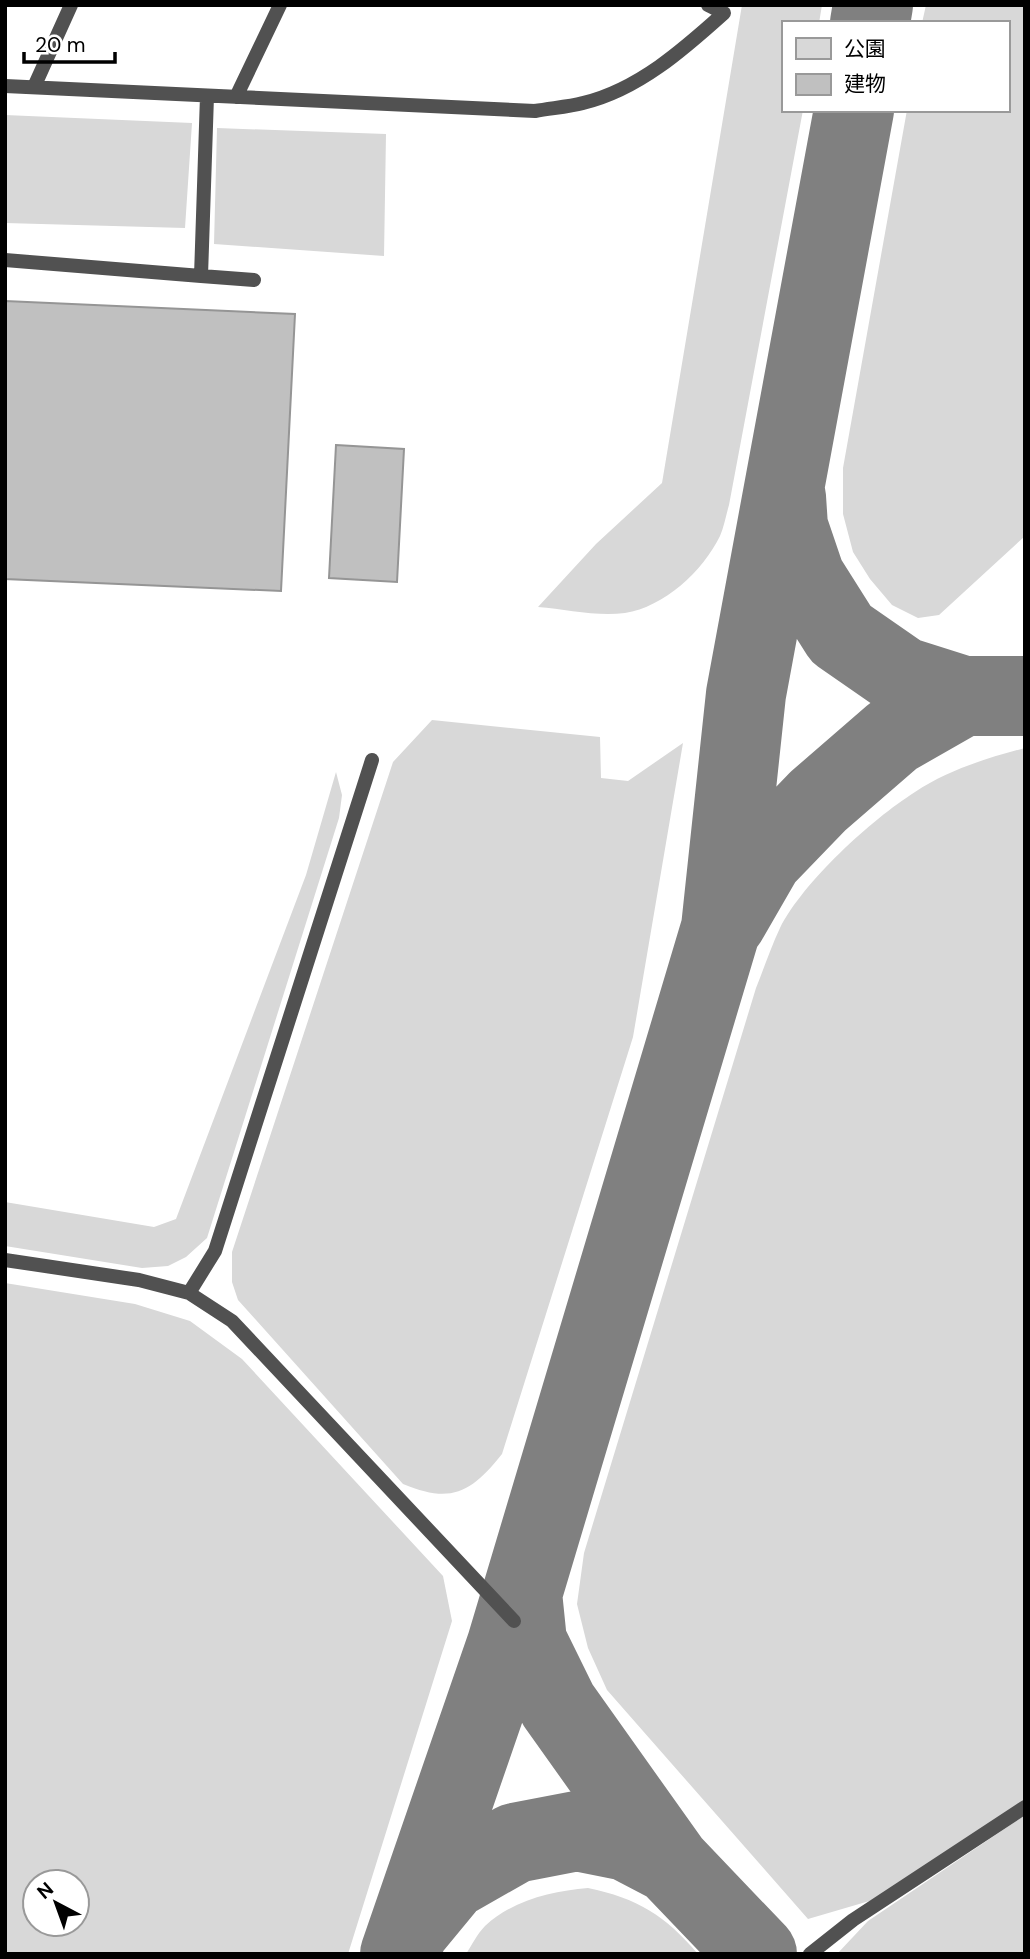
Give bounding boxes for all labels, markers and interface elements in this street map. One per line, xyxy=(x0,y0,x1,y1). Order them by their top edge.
scale bar xyxy=(24,21,116,65)
legend xyxy=(782,21,1009,112)
text: 20 m xyxy=(35,31,86,59)
text: 公園 xyxy=(844,35,886,63)
text: 建物 xyxy=(844,70,886,98)
north arrow xyxy=(21,1868,91,1938)
text: N xyxy=(32,1877,59,1905)

